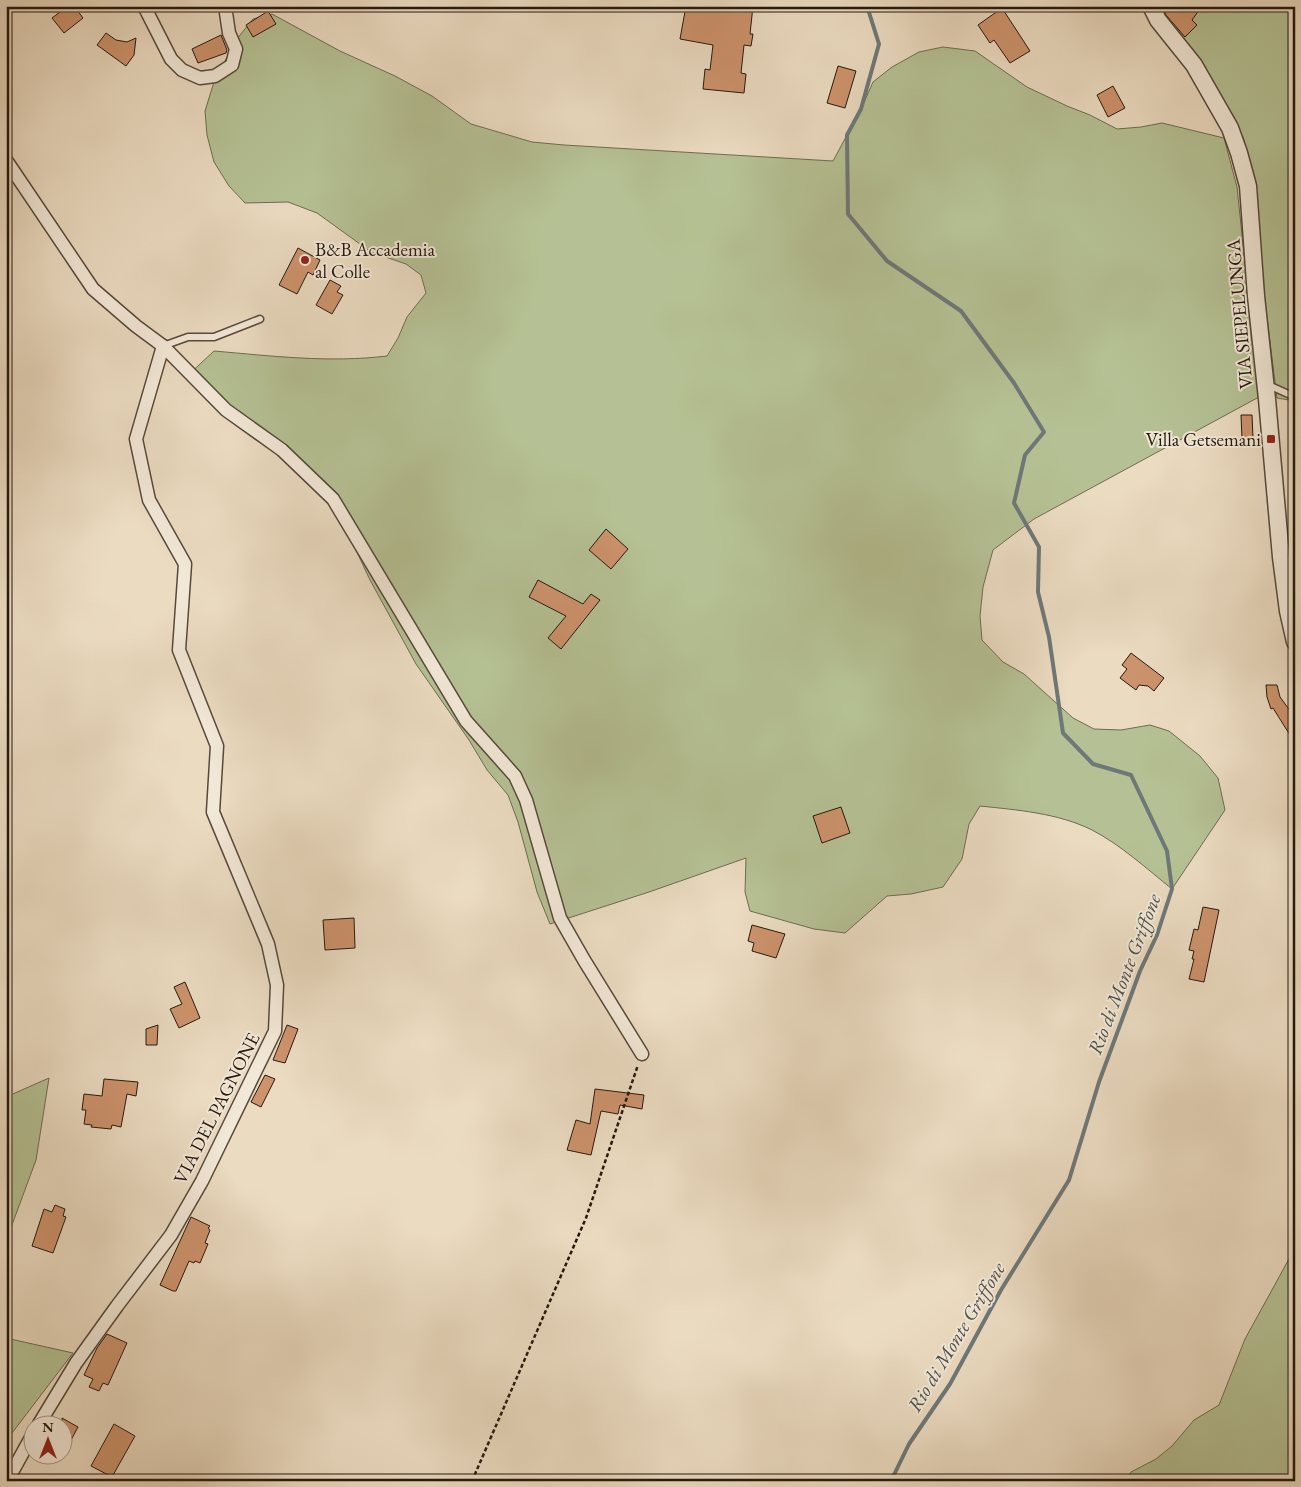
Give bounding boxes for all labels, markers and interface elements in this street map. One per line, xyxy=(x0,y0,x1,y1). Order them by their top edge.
place label: B&B Accademia al Colle xyxy=(315,237,435,284)
street label: VIA SIEPELUNGA xyxy=(1220,237,1259,390)
marker: B&B Accademia al Colle xyxy=(299,254,311,266)
place label: Villa Getsemani xyxy=(1146,427,1261,452)
marker: Villa Getsemani xyxy=(1265,433,1277,445)
water label: Rio di Monte Griffone xyxy=(1081,890,1167,1058)
street label: VIA DEL PAGNONE xyxy=(167,1028,266,1188)
water label: Rio di Monte Griffone xyxy=(901,1257,1011,1417)
north arrow xyxy=(22,1414,72,1464)
text: N xyxy=(42,1418,54,1436)

